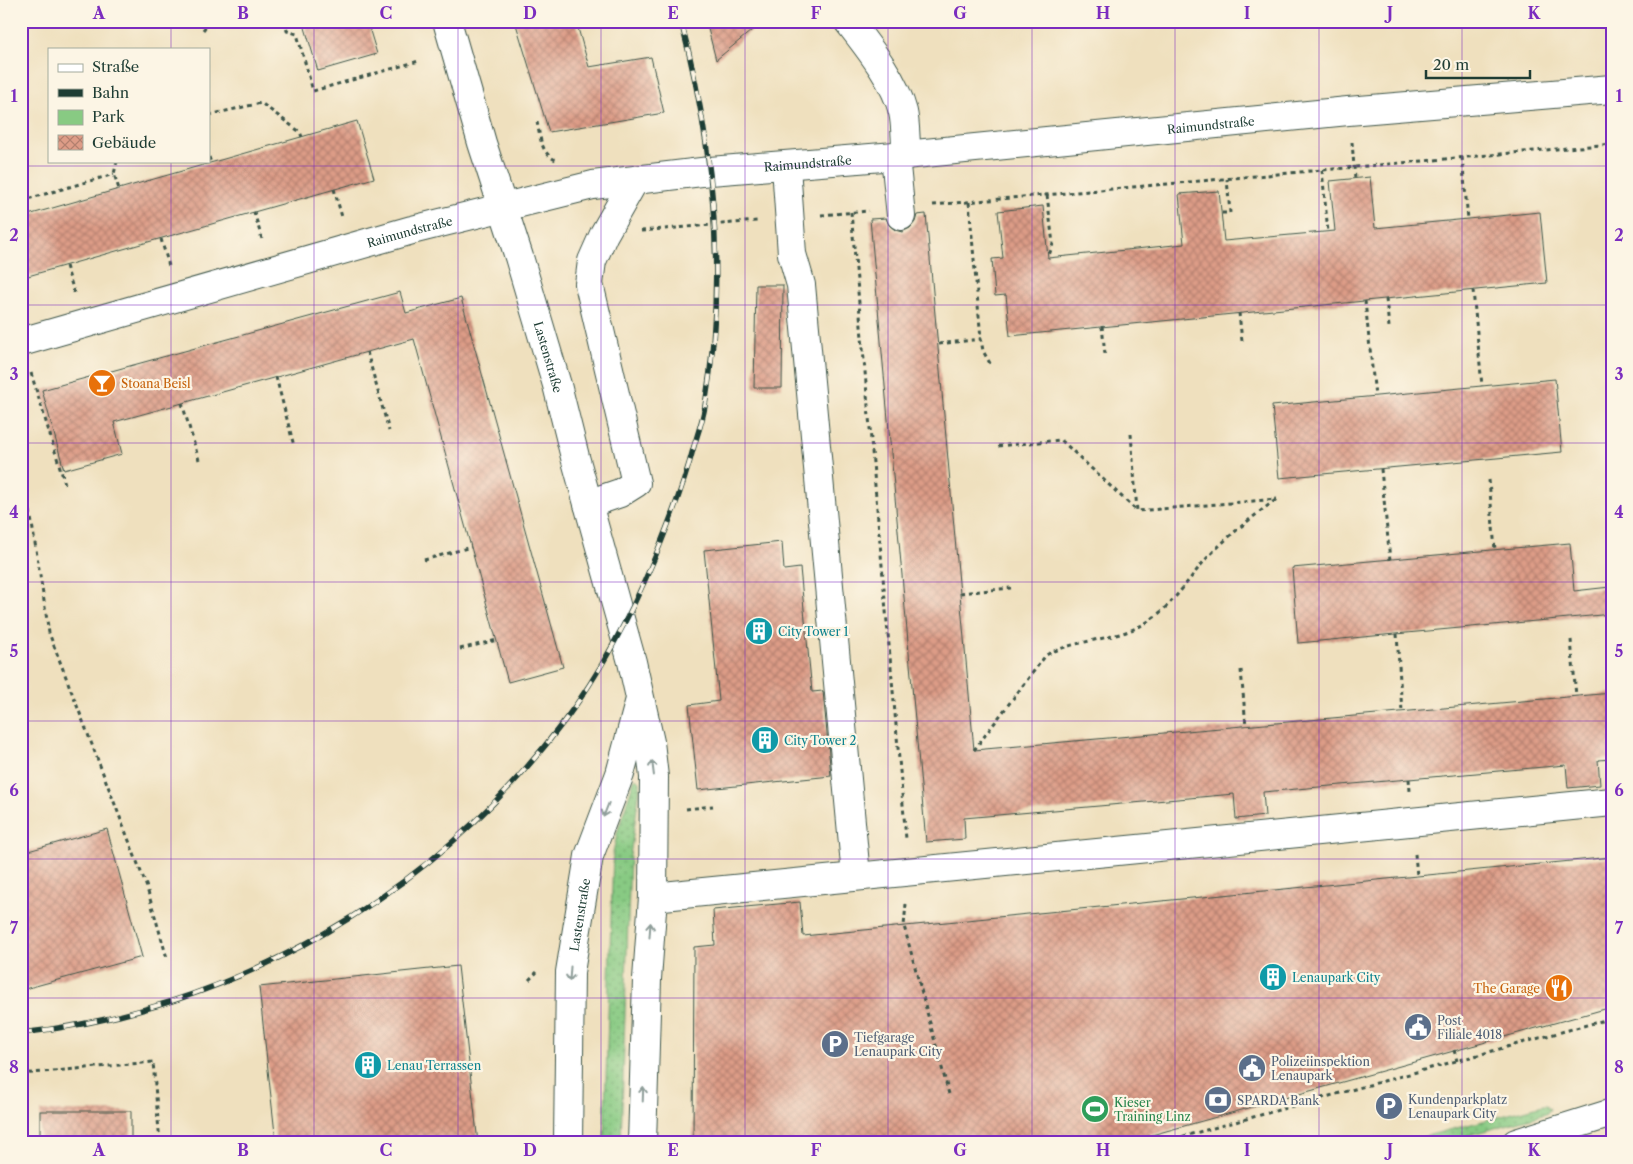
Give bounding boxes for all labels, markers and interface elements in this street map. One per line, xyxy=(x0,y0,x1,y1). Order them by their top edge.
text: A xyxy=(92,3,106,23)
text: B xyxy=(237,3,249,23)
text: C xyxy=(380,3,392,23)
text: D xyxy=(523,3,537,23)
text: E xyxy=(667,3,679,23)
text: F xyxy=(811,3,822,23)
text: G xyxy=(953,3,967,23)
text: H xyxy=(1096,3,1110,23)
text: I xyxy=(1244,3,1251,23)
text: J xyxy=(1384,3,1393,23)
text: K xyxy=(1528,3,1542,23)
legend xyxy=(48,48,210,162)
scale bar xyxy=(1426,48,1529,80)
text: 20 m xyxy=(1433,55,1469,74)
text: Straße xyxy=(92,57,139,76)
text: Bahn xyxy=(92,83,130,102)
text: 1 xyxy=(10,86,18,106)
text: 1 xyxy=(1615,86,1623,106)
text: Park xyxy=(92,107,126,126)
street label: Raimundstraße xyxy=(1166,113,1256,136)
text: Gebäude xyxy=(92,133,156,152)
street label: Raimundstraße xyxy=(763,152,852,174)
street label: Raimundstraße xyxy=(365,213,454,250)
text: 2 xyxy=(9,225,19,245)
text: 2 xyxy=(1614,225,1624,245)
street label: Lastenstraße xyxy=(531,319,566,394)
text: 3 xyxy=(9,364,19,384)
text: 3 xyxy=(1614,364,1624,384)
bar icon: Stoana Beisl xyxy=(87,368,117,398)
place label: Stoana Beisl xyxy=(121,376,191,391)
text: 4 xyxy=(9,502,19,522)
text: 4 xyxy=(1614,502,1624,522)
building icon: City Tower 1 xyxy=(744,616,774,646)
place label: City Tower 1 xyxy=(778,624,849,639)
text: 5 xyxy=(10,641,19,661)
text: 5 xyxy=(1615,641,1624,661)
building icon: City Tower 2 xyxy=(750,725,780,755)
place label: City Tower 2 xyxy=(784,733,857,748)
one-way arrow xyxy=(648,760,658,776)
text: 6 xyxy=(9,780,19,800)
text: 6 xyxy=(1614,780,1624,800)
one-way arrow xyxy=(601,802,610,817)
street label: Lastenstraße xyxy=(566,877,593,952)
text: 7 xyxy=(10,918,19,938)
text: 7 xyxy=(1615,918,1624,938)
one-way arrow xyxy=(646,923,655,939)
building icon: Lenaupark City xyxy=(1258,962,1288,992)
one-way arrow xyxy=(566,965,575,981)
place label: Lenaupark City xyxy=(1292,970,1381,985)
restaurant icon: The Garage xyxy=(1544,973,1574,1003)
place label: The Garage xyxy=(1473,981,1540,996)
public building icon: Post Filiale 4018 xyxy=(1403,1012,1433,1042)
place label: Post Filiale 4018 xyxy=(1437,1013,1502,1042)
parking icon: Tiefgarage Lenaupark City xyxy=(820,1029,850,1059)
place label: Tiefgarage Lenaupark City xyxy=(854,1030,943,1059)
building icon: Lenau Terrassen xyxy=(353,1050,383,1080)
public building icon: Polizeiinspektion Lenaupark xyxy=(1237,1053,1267,1083)
place label: Polizeiinspektion Lenaupark xyxy=(1271,1054,1370,1083)
text: 8 xyxy=(9,1057,19,1077)
text: 8 xyxy=(1614,1057,1624,1077)
place label: Lenau Terrassen xyxy=(387,1058,482,1073)
bank icon: SPARDA Bank xyxy=(1203,1085,1233,1115)
one-way arrow xyxy=(638,1086,648,1102)
parking icon: Kundenparkplatz Lenaupark City xyxy=(1374,1091,1404,1121)
place label: Kundenparkplatz Lenaupark City xyxy=(1408,1092,1507,1121)
place label: SPARDA Bank xyxy=(1237,1093,1320,1108)
sports icon: Kieser Training Linz xyxy=(1080,1094,1110,1124)
place label: Kieser Training Linz xyxy=(1114,1095,1191,1124)
text: A xyxy=(92,1140,106,1160)
text: B xyxy=(237,1140,249,1160)
text: C xyxy=(380,1140,392,1160)
text: D xyxy=(523,1140,537,1160)
text: E xyxy=(667,1140,679,1160)
text: F xyxy=(811,1140,822,1160)
text: G xyxy=(953,1140,967,1160)
text: H xyxy=(1096,1140,1110,1160)
text: I xyxy=(1244,1140,1251,1160)
text: J xyxy=(1384,1140,1393,1160)
text: K xyxy=(1528,1140,1542,1160)

